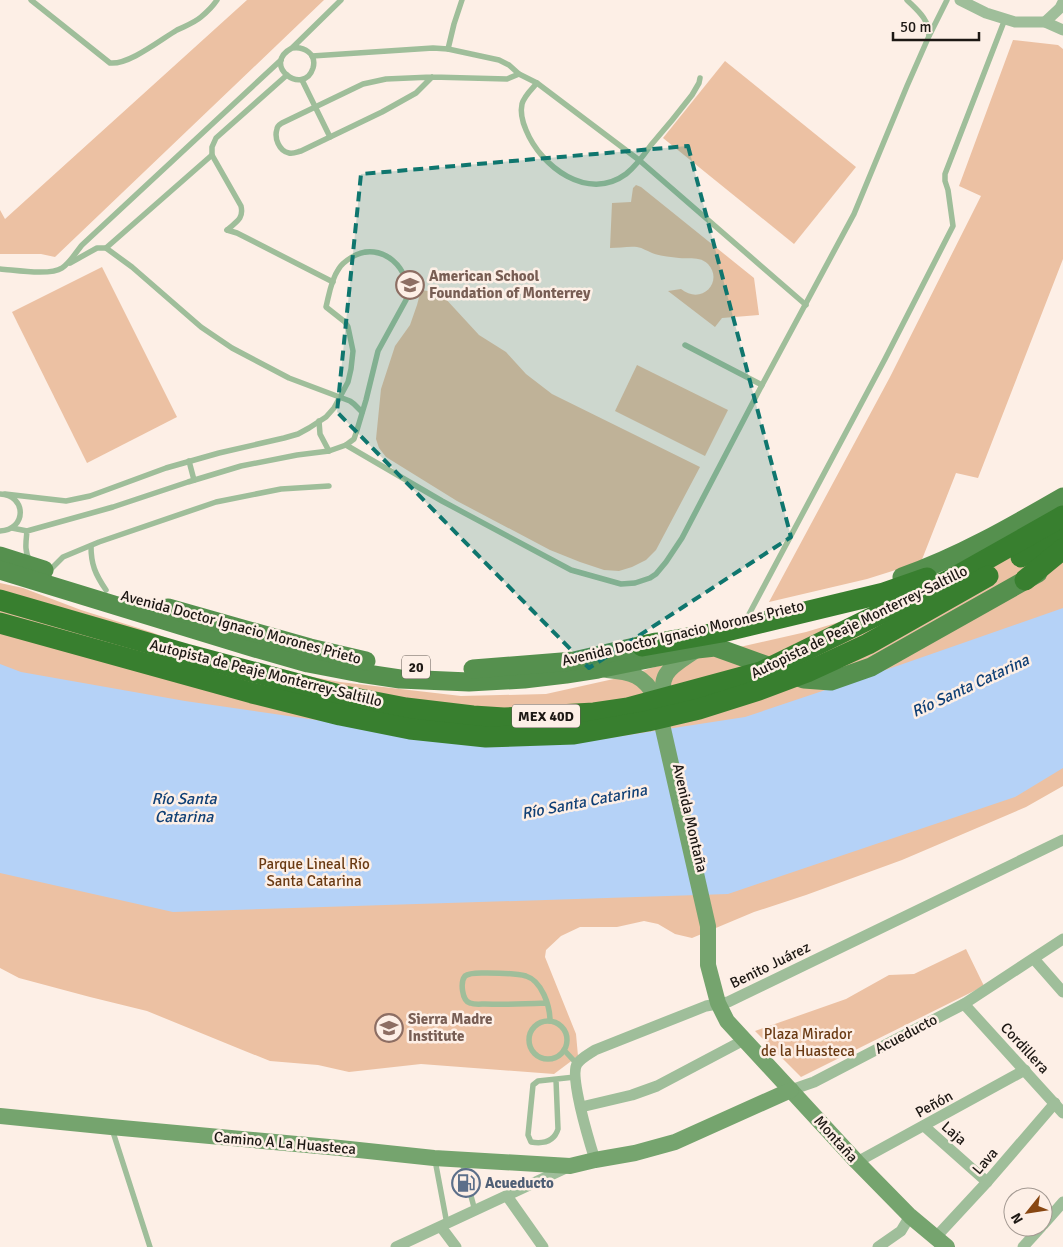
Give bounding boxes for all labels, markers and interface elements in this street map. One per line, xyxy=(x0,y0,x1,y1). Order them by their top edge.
scale bar xyxy=(893,10,979,42)
text: 50 m xyxy=(900,18,931,36)
place label: American School Foundation of Monterrey xyxy=(429,267,591,302)
school or university icon: American School Foundation of Monterrey xyxy=(395,270,425,300)
street label: Autopista de Peaje Monterrey-Saltillo xyxy=(748,562,970,682)
street label: Avenida Doctor Ignacio Morones Prieto xyxy=(119,586,363,668)
street label: Avenida Doctor Ignacio Morones Prieto xyxy=(560,596,806,670)
street label: Autopista de Peaje Monterrey-Saltillo xyxy=(148,635,384,711)
water label: Río Santa Catarina xyxy=(909,650,1033,722)
road number: 20 xyxy=(402,656,430,679)
road number: MEX 40D xyxy=(512,704,580,728)
street label: Avenida Montaña xyxy=(669,762,711,874)
water label: Río Santa Catarina xyxy=(520,780,649,824)
water label: Río Santa Catarina xyxy=(151,789,217,827)
park label: Parque Lineal Río Santa Catarina xyxy=(258,855,370,890)
street label: Benito Juárez xyxy=(727,938,813,992)
place label: Sierra Madre Institute xyxy=(408,1010,492,1045)
street label: Acueducto xyxy=(872,1010,940,1058)
school or university icon: Sierra Madre Institute xyxy=(374,1013,404,1043)
street label: Cordillera xyxy=(997,1019,1053,1077)
park label: Plaza Mirador de la Huasteca xyxy=(761,1025,855,1060)
street label: Peñón xyxy=(912,1086,956,1122)
street label: Montaña xyxy=(810,1112,862,1166)
street label: Laja xyxy=(938,1117,970,1149)
street label: Camino A La Huasteca xyxy=(213,1128,357,1158)
street label: Lava xyxy=(969,1144,1001,1178)
fuel station icon: Acueducto xyxy=(451,1168,481,1198)
place label: Acueducto xyxy=(485,1174,554,1192)
north arrow xyxy=(1003,1187,1053,1237)
text: N xyxy=(1007,1210,1027,1227)

